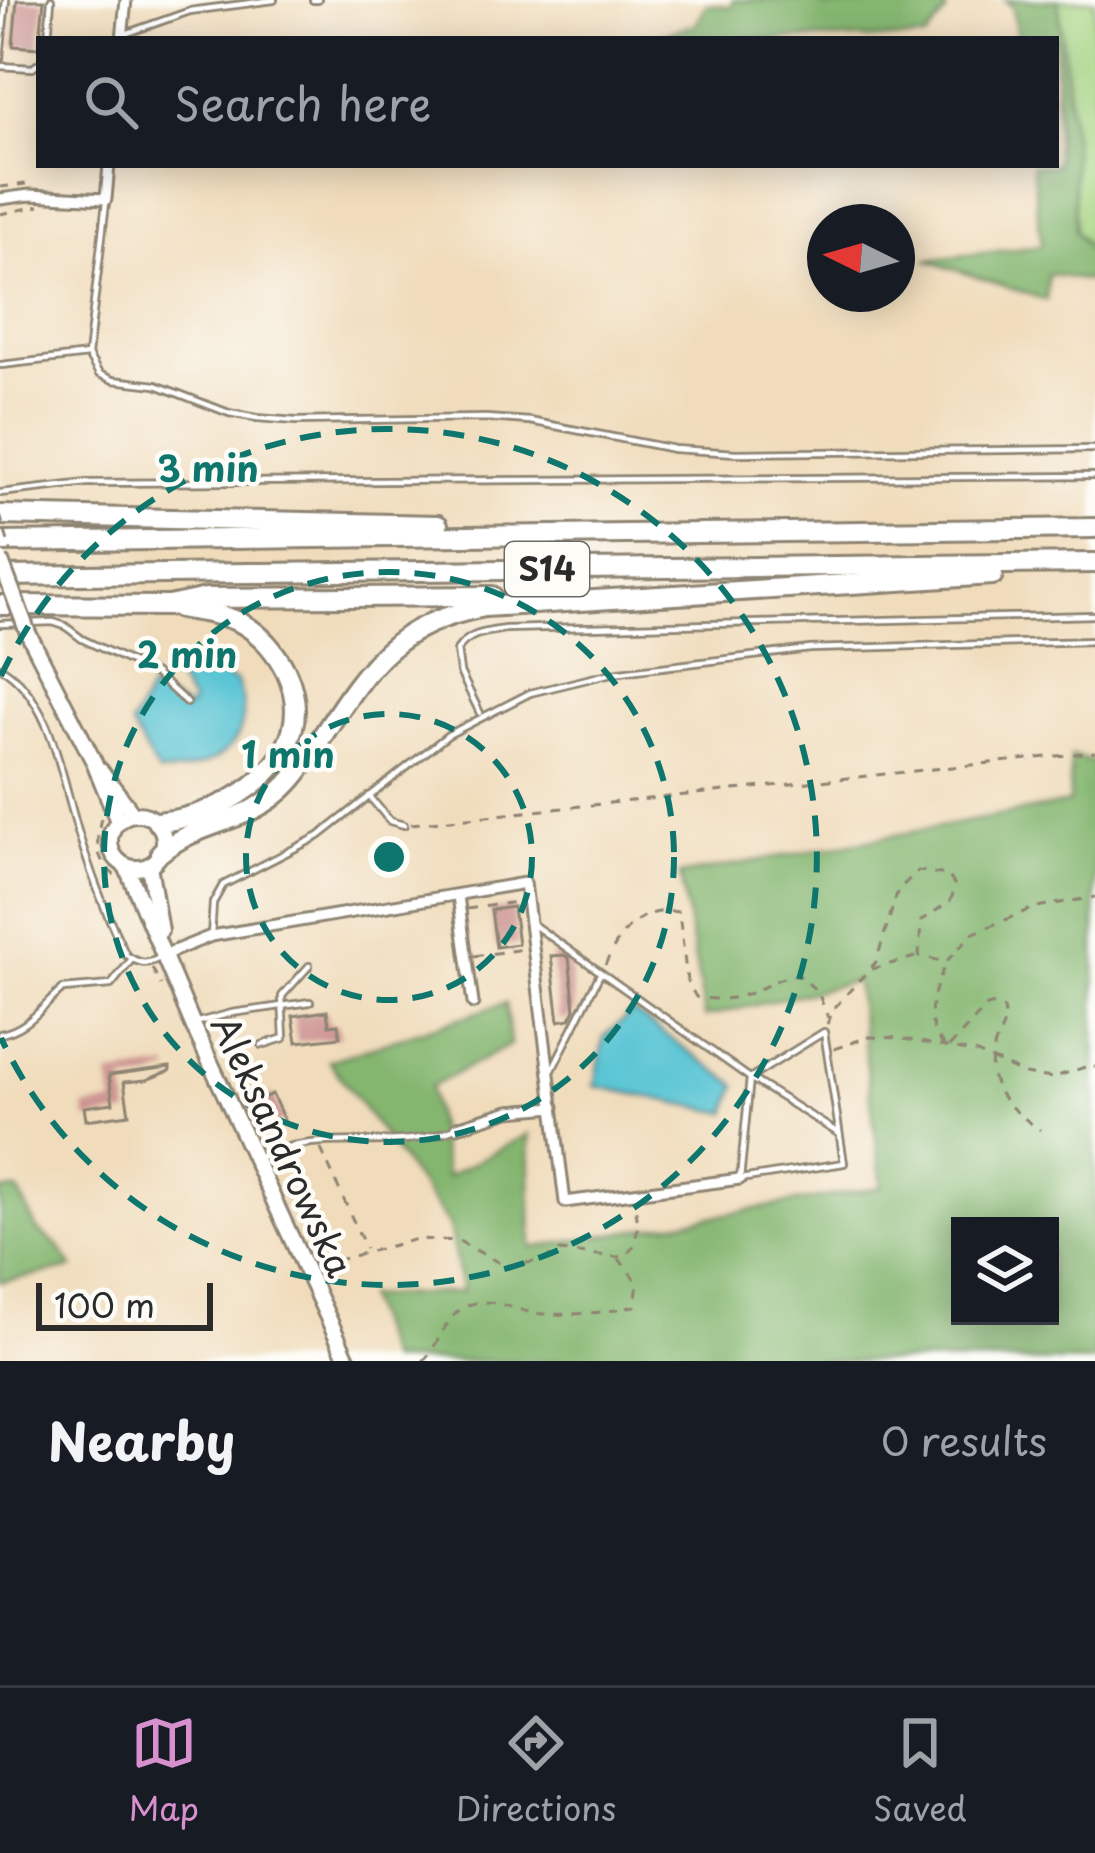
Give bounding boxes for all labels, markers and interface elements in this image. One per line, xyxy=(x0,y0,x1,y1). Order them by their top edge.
search box xyxy=(36,36,1059,168)
text: Search here xyxy=(174,68,431,136)
icon: search xyxy=(78,69,144,135)
north arrow xyxy=(807,204,915,312)
text: 3 min xyxy=(157,440,259,494)
road number: S14 xyxy=(505,542,589,596)
text: 2 min xyxy=(137,626,237,680)
text: 1 min xyxy=(241,726,335,780)
centre of rings xyxy=(368,836,410,878)
street label: Aleksandrowska xyxy=(199,1005,368,1286)
map controls xyxy=(951,1217,1059,1325)
button: layers xyxy=(951,1217,1059,1325)
scale bar xyxy=(36,1277,213,1330)
text: 100 m xyxy=(54,1279,155,1329)
text: Nearby xyxy=(48,1401,235,1478)
text: 0 results xyxy=(881,1410,1047,1469)
tab: Map xyxy=(128,1710,199,1832)
tab: Directions xyxy=(456,1710,616,1832)
tab: Saved xyxy=(873,1710,967,1832)

